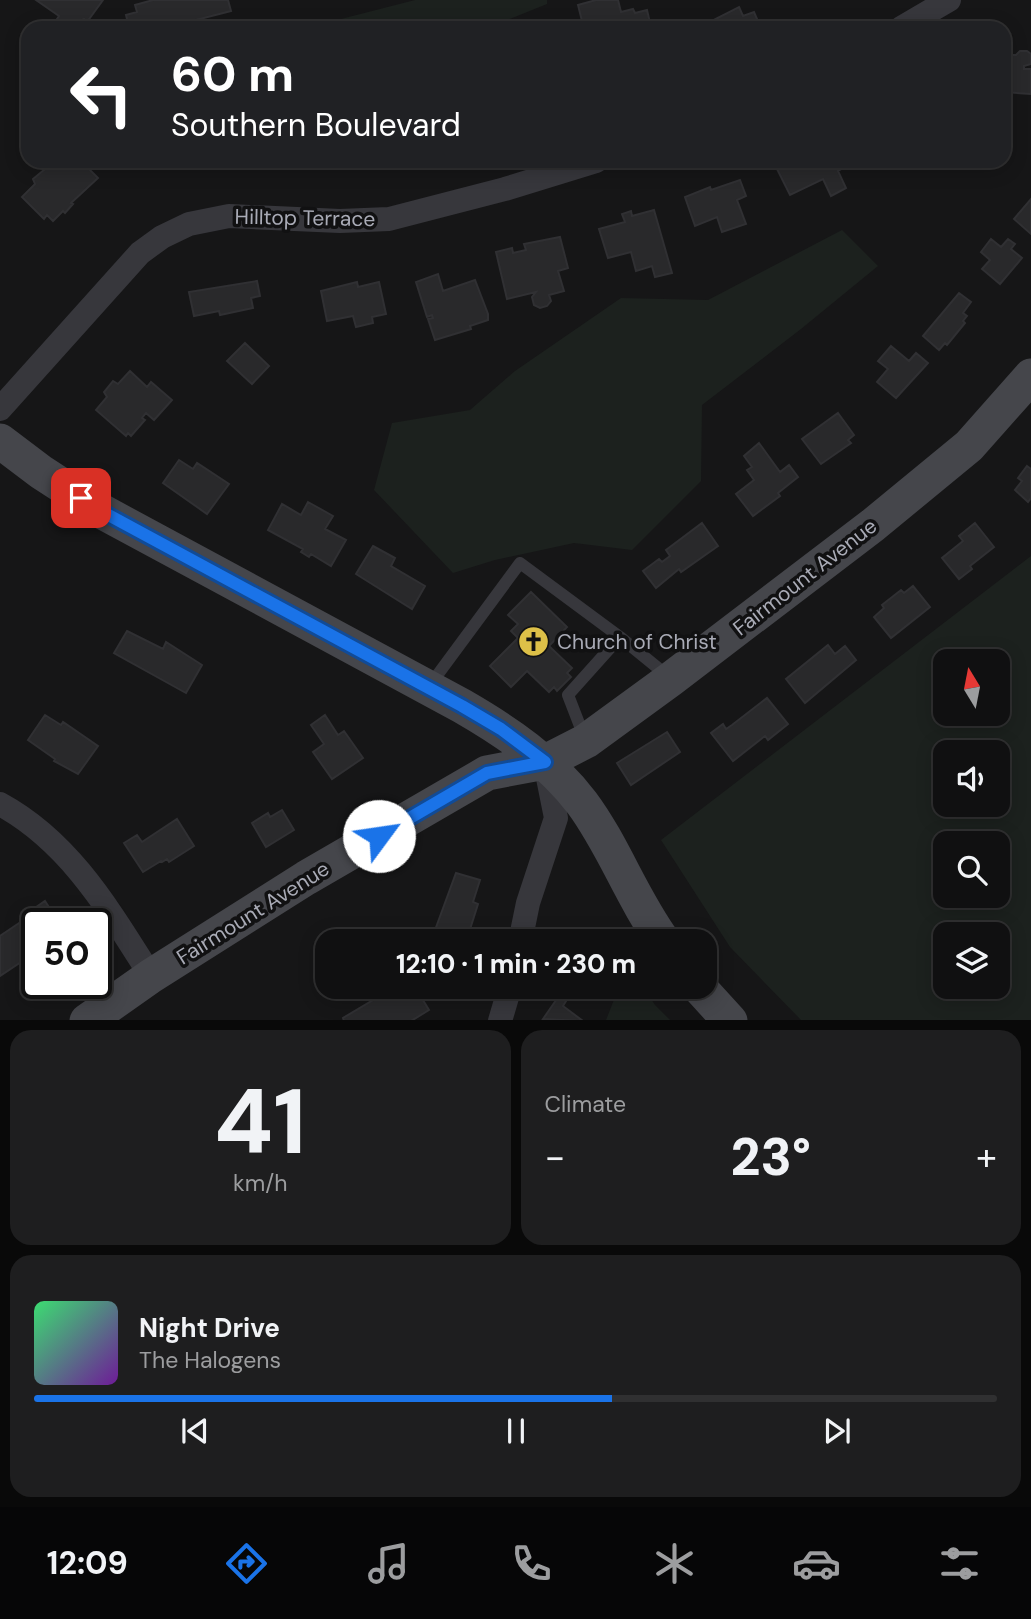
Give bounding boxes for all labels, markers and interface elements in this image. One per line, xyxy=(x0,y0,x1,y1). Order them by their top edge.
text: 60 m xyxy=(171,42,294,106)
icon: left xyxy=(56,49,147,140)
text: Southern Boulevard xyxy=(171,104,461,146)
street label: Hilltop Terrace xyxy=(234,203,376,233)
pin xyxy=(51,468,111,528)
icon: arrive xyxy=(62,479,100,517)
street label: Fairmount Avenue xyxy=(727,512,883,642)
church icon: Church of Christ xyxy=(517,625,551,659)
place label: Church of Christ xyxy=(557,628,717,656)
north arrow xyxy=(933,649,1010,726)
map controls xyxy=(933,649,1010,999)
button: sound xyxy=(933,740,1010,817)
position arrow xyxy=(342,799,416,873)
button: search xyxy=(933,831,1010,908)
street label: Fairmount Avenue xyxy=(171,855,335,971)
speed limit sign: 50 xyxy=(21,908,112,999)
button: layers xyxy=(933,922,1010,999)
text: 12:10 · 1 min · 230 m xyxy=(396,947,636,981)
text: 41 xyxy=(214,1063,306,1181)
text: Climate xyxy=(545,1089,626,1119)
text: 23° xyxy=(731,1123,811,1191)
text: − xyxy=(545,1132,565,1182)
text: + xyxy=(976,1132,997,1182)
text: km/h xyxy=(233,1168,287,1198)
text: Night Drive xyxy=(139,1311,280,1345)
text: The Halogens xyxy=(139,1345,281,1375)
icon: previous xyxy=(176,1412,214,1450)
icon: pause xyxy=(497,1412,535,1450)
icon: next xyxy=(818,1412,856,1450)
icon: directions xyxy=(222,1539,271,1588)
icon: music xyxy=(364,1539,413,1588)
icon: phone xyxy=(507,1539,556,1588)
icon: climate xyxy=(650,1539,699,1588)
icon: car xyxy=(792,1539,841,1588)
icon: filters xyxy=(935,1539,984,1588)
text: 12:09 xyxy=(47,1542,128,1584)

